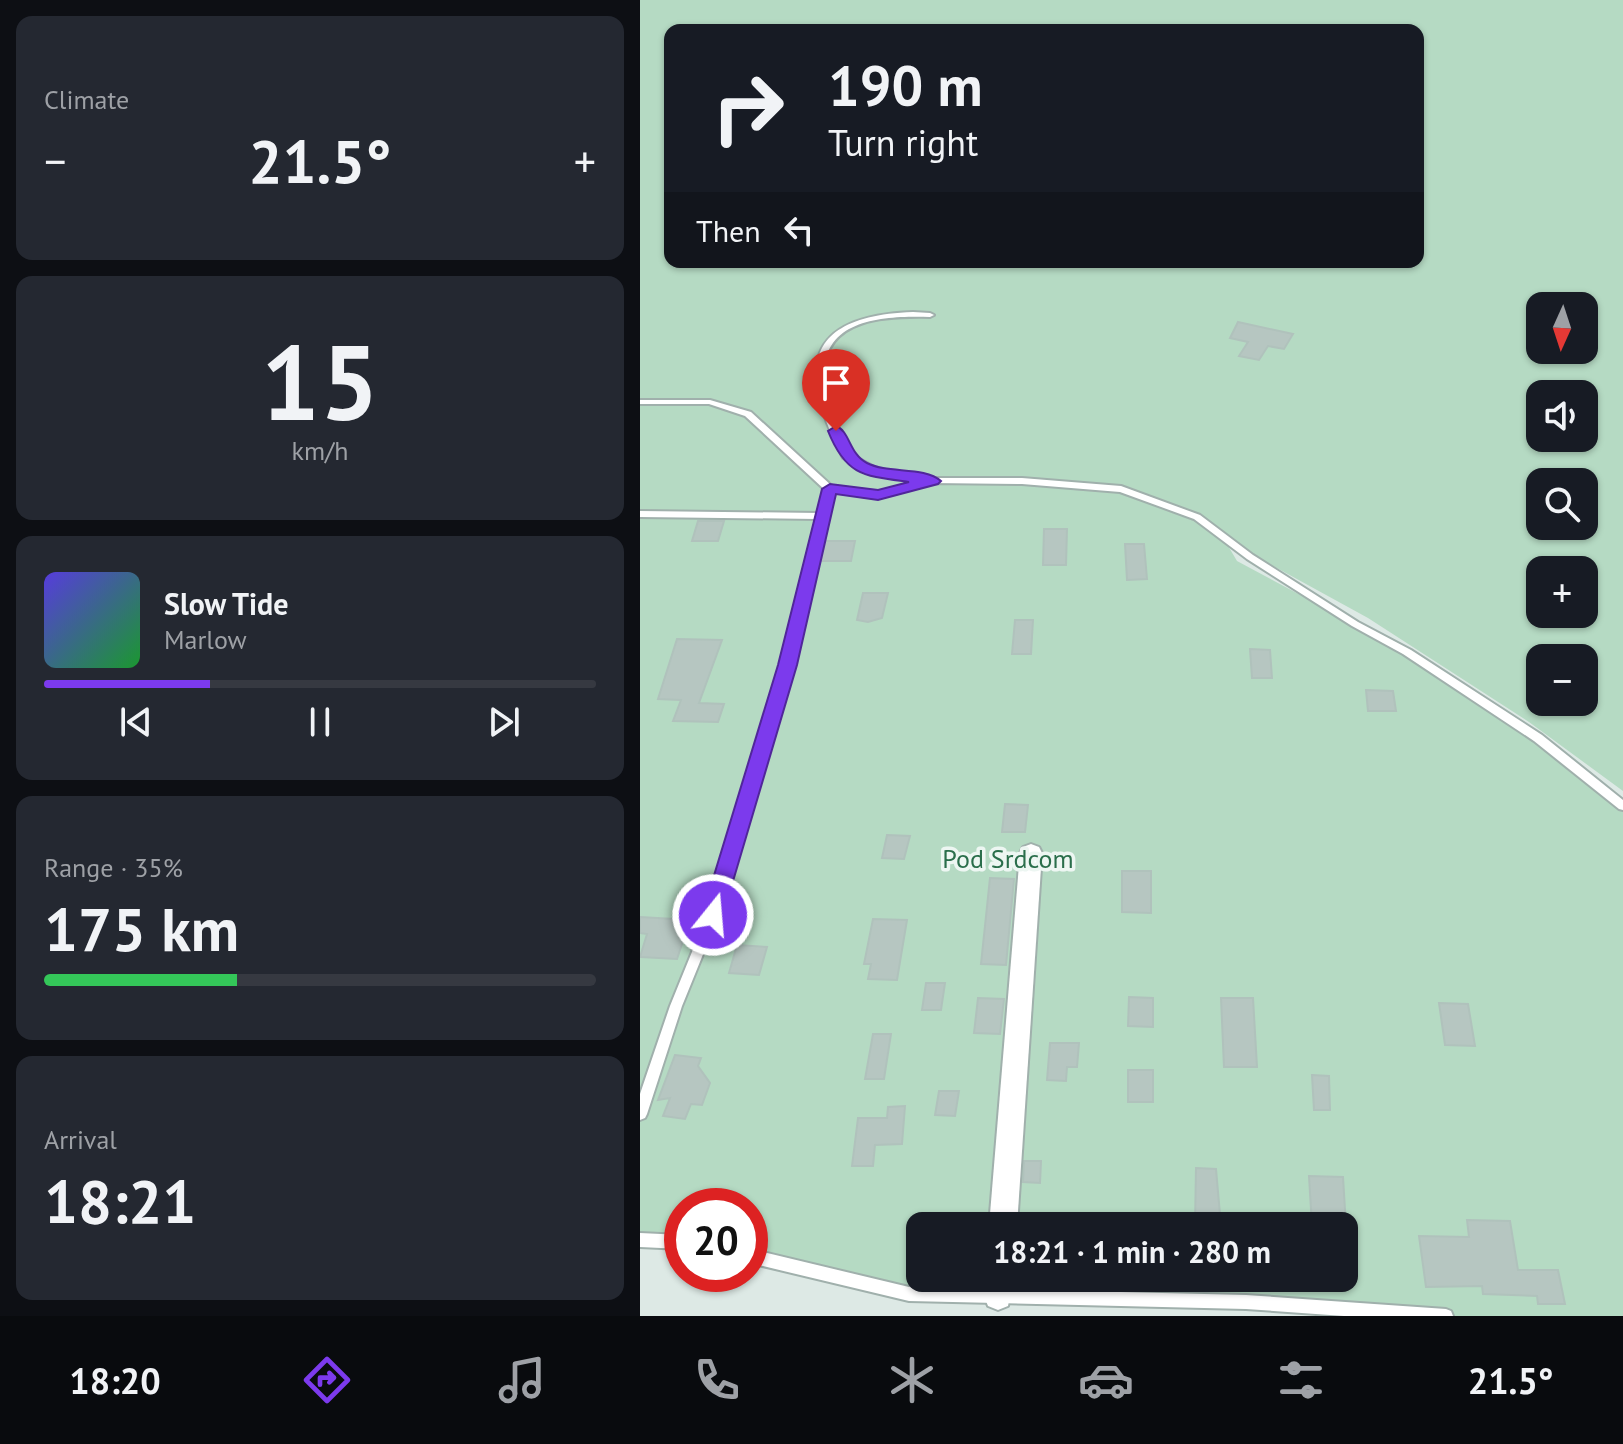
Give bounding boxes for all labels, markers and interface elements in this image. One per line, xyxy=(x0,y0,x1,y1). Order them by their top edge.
text: 190 m xyxy=(828,49,983,121)
icon: right xyxy=(696,56,800,160)
text: Climate xyxy=(44,83,129,116)
text: Turn right xyxy=(828,119,978,166)
text: 21.5° xyxy=(248,122,392,200)
text: − xyxy=(44,132,66,189)
text: + xyxy=(574,132,596,189)
icon: left xyxy=(777,208,821,252)
text: Then xyxy=(696,211,761,250)
north arrow xyxy=(1526,292,1598,364)
map controls xyxy=(1526,292,1598,716)
text: 15 xyxy=(261,314,379,449)
pin xyxy=(802,349,870,431)
icon: arrive xyxy=(814,361,858,405)
button: sound xyxy=(1526,380,1598,452)
text: km/h xyxy=(292,434,349,467)
button: search xyxy=(1526,468,1598,540)
button: + xyxy=(1526,556,1598,628)
text: Slow Tide xyxy=(164,584,289,623)
text: Marlow xyxy=(164,623,247,656)
button: − xyxy=(1526,644,1598,716)
icon: previous xyxy=(114,700,158,744)
icon: pause xyxy=(298,700,342,744)
icon: next xyxy=(482,700,526,744)
park label: Pod Srdcom xyxy=(942,842,1074,875)
text: Range · 35% xyxy=(44,851,183,884)
position arrow xyxy=(671,873,755,957)
text: 175 km xyxy=(44,890,239,968)
text: Arrival xyxy=(44,1123,117,1156)
text: 18:21 xyxy=(44,1162,196,1240)
speed limit sign: 20 xyxy=(664,1188,768,1292)
text: 18:21 · 1 min · 280 m xyxy=(993,1232,1271,1271)
icon: directions xyxy=(299,1352,355,1408)
icon: music xyxy=(494,1352,550,1408)
icon: phone xyxy=(689,1352,745,1408)
icon: climate xyxy=(884,1352,940,1408)
icon: car xyxy=(1078,1352,1134,1408)
icon: filters xyxy=(1273,1352,1329,1408)
text: 18:20 xyxy=(69,1357,161,1404)
text: 21.5° xyxy=(1468,1357,1554,1404)

